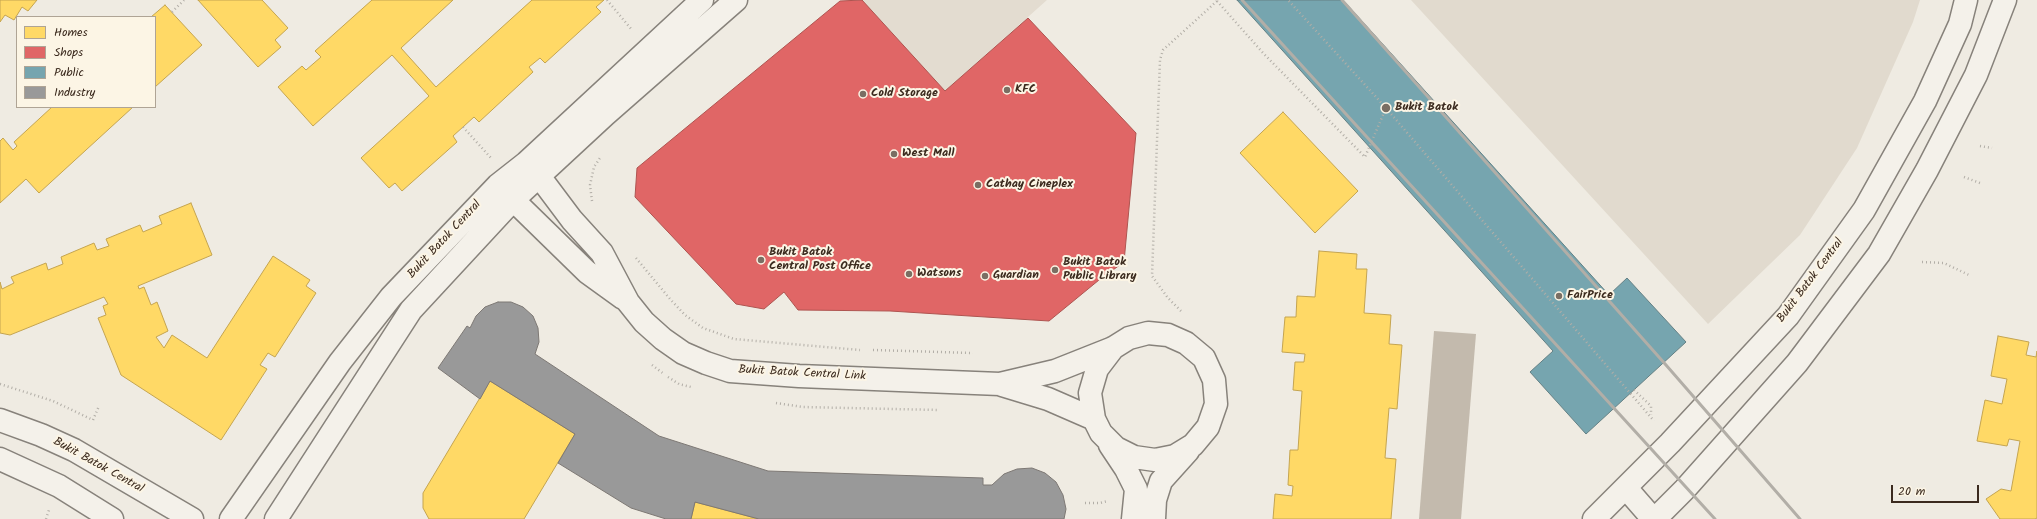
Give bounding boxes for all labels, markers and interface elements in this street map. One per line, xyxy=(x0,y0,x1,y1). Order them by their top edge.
legend xyxy=(16,16,156,108)
text: Homes xyxy=(54,23,88,42)
text: Shops xyxy=(54,43,83,62)
text: Public xyxy=(54,63,84,82)
text: Industry xyxy=(54,83,95,102)
place label: KFC xyxy=(1015,83,1036,97)
marker: KFC xyxy=(1002,85,1012,95)
place label: Cold Storage xyxy=(871,87,938,101)
marker: Cold Storage xyxy=(858,89,868,99)
place label: Bukit Batok xyxy=(1395,101,1458,115)
marker: Bukit Batok xyxy=(1380,102,1392,114)
place label: West Mall xyxy=(902,147,954,161)
marker: West Mall xyxy=(889,149,899,159)
place label: Cathay Cineplex xyxy=(986,178,1073,192)
marker: Cathay Cineplex xyxy=(973,180,983,190)
street label: Bukit Batok Central xyxy=(405,198,485,282)
street label: Bukit Batok Central xyxy=(1775,236,1847,326)
place label: Bukit Batok Central Post Office xyxy=(769,246,871,274)
marker: Bukit Batok Central Post Office xyxy=(756,255,766,265)
place label: Bukit Batok Public Library xyxy=(1063,256,1137,284)
marker: Bukit Batok Public Library xyxy=(1050,265,1060,275)
place label: Watsons xyxy=(917,267,961,281)
marker: Watsons xyxy=(904,269,914,279)
place label: Guardian xyxy=(993,269,1039,283)
marker: Guardian xyxy=(980,271,990,281)
place label: FairPrice xyxy=(1567,289,1613,303)
marker: FairPrice xyxy=(1554,291,1564,301)
street label: Bukit Batok Central Link xyxy=(738,363,866,385)
street label: Bukit Batok Central xyxy=(50,435,146,497)
scale bar xyxy=(1893,477,1981,503)
text: 20 m xyxy=(1898,482,1925,501)

